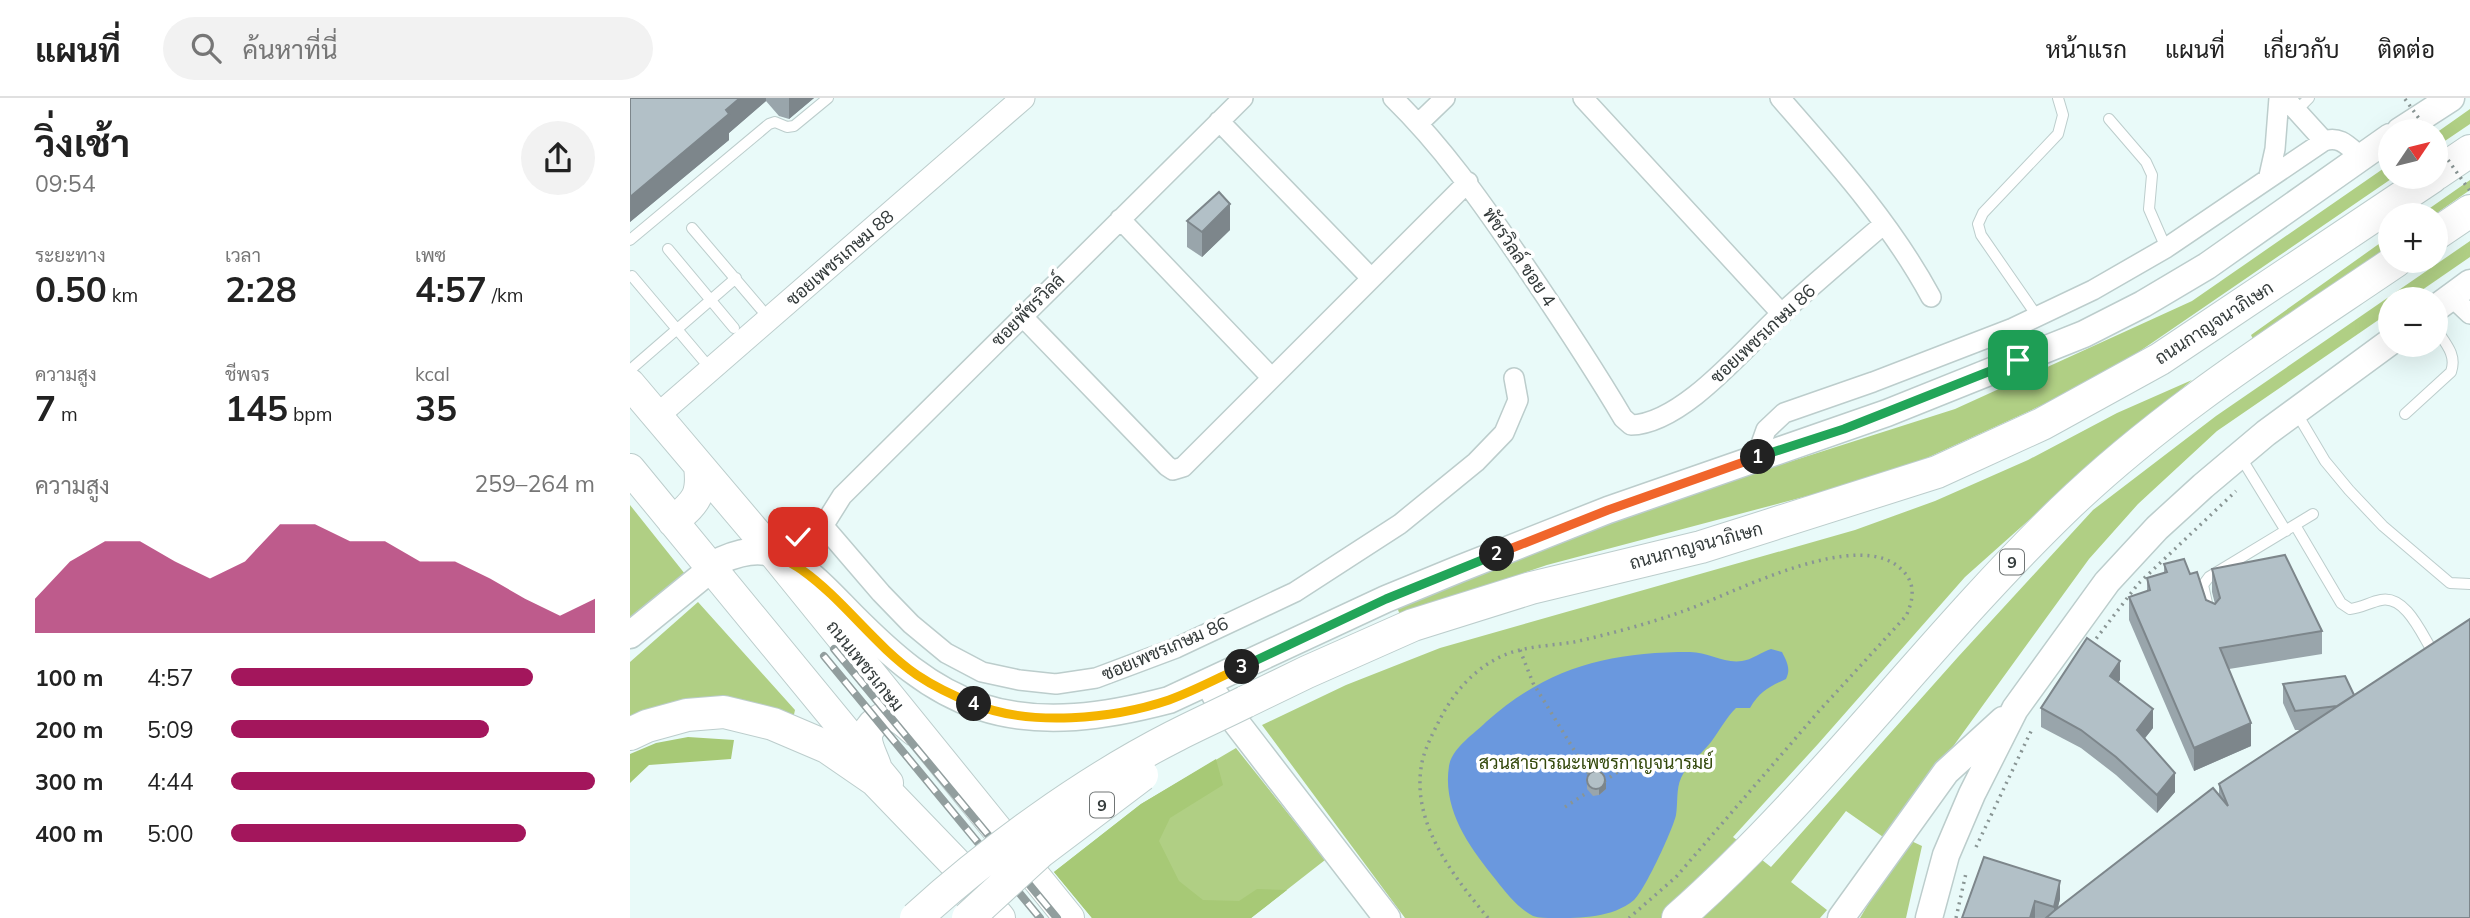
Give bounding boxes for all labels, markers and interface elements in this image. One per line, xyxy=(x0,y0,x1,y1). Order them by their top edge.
search box xyxy=(163,17,653,80)
text: แผนที่ xyxy=(35,29,121,70)
icon: search xyxy=(187,29,225,67)
text: ค้นหาที่นี่ xyxy=(243,33,338,66)
text: หน้าแรก xyxy=(2046,34,2127,64)
text: แผนที่ xyxy=(2165,34,2225,64)
text: เกี่ยวกับ xyxy=(2263,34,2340,64)
text: ติดต่อ xyxy=(2378,34,2435,64)
text: วิ่งเช้า xyxy=(35,119,130,167)
north arrow xyxy=(2378,119,2448,189)
map controls xyxy=(2378,119,2448,357)
button: share xyxy=(521,121,595,195)
text: 09:54 xyxy=(35,169,95,198)
street label: พัชรวิลล์ ซอย 4 xyxy=(1478,202,1562,311)
button: + xyxy=(2378,203,2448,273)
street label: ซอยเพชรเกษม 88 xyxy=(781,204,898,311)
text: ระยะทาง xyxy=(35,243,106,267)
text: เวลา xyxy=(225,243,261,267)
text: เพซ xyxy=(415,243,446,267)
text: 0.50 xyxy=(35,267,107,311)
text: 2:28 xyxy=(225,267,297,311)
text: 4:57 xyxy=(415,267,487,311)
street label: ซอยพัชรวิลล์ xyxy=(985,267,1069,351)
street label: ถนนกาญจนาภิเษก xyxy=(2150,276,2277,369)
street label: ซอยเพชรเกษม 86 xyxy=(1705,279,1820,388)
text: km xyxy=(107,283,138,307)
text: /km xyxy=(487,283,524,307)
button: − xyxy=(2378,287,2448,357)
pin xyxy=(1988,330,2048,390)
icon: arrive xyxy=(1999,341,2037,379)
text: ความสูง xyxy=(35,362,97,386)
text: ชีพจร xyxy=(225,362,270,386)
text: kcal xyxy=(415,362,450,386)
text: 7 xyxy=(35,386,56,430)
text: 145 xyxy=(225,386,288,430)
text: 35 xyxy=(415,386,457,430)
text: m xyxy=(56,402,78,426)
text: bpm xyxy=(288,402,332,426)
pin: 1 xyxy=(1740,440,1776,474)
text: 1 xyxy=(1752,444,1763,468)
text: 259–264 m xyxy=(474,469,595,498)
text: ความสูง xyxy=(35,471,110,500)
pin xyxy=(768,507,828,567)
street label: ถนนกาญจนาภิเษก xyxy=(1627,517,1765,574)
icon: check xyxy=(779,518,817,556)
pin: 2 xyxy=(1480,536,1514,572)
text: 2 xyxy=(1491,541,1502,565)
road number: 9 xyxy=(2000,550,2024,575)
street label: ซอยเพชรเกษม 86 xyxy=(1098,611,1232,686)
street label: ถนนเพชรเกษม xyxy=(822,615,909,716)
pin: 3 xyxy=(1224,650,1260,684)
text: 3 xyxy=(1236,654,1247,678)
text: 100 m xyxy=(35,663,103,692)
text: 4:57 xyxy=(147,663,194,692)
pin: 4 xyxy=(956,686,992,722)
text: 4 xyxy=(968,691,979,715)
text: 200 m xyxy=(35,715,103,744)
text: 5:09 xyxy=(147,715,194,744)
park label: สวนสาธารณะเพชรกาญจนารมย์ xyxy=(1479,750,1713,774)
text: 300 m xyxy=(35,767,103,796)
text: 4:44 xyxy=(147,767,194,796)
road number: 9 xyxy=(1090,792,1114,818)
text: 400 m xyxy=(35,819,103,848)
text: 5:00 xyxy=(147,819,194,848)

